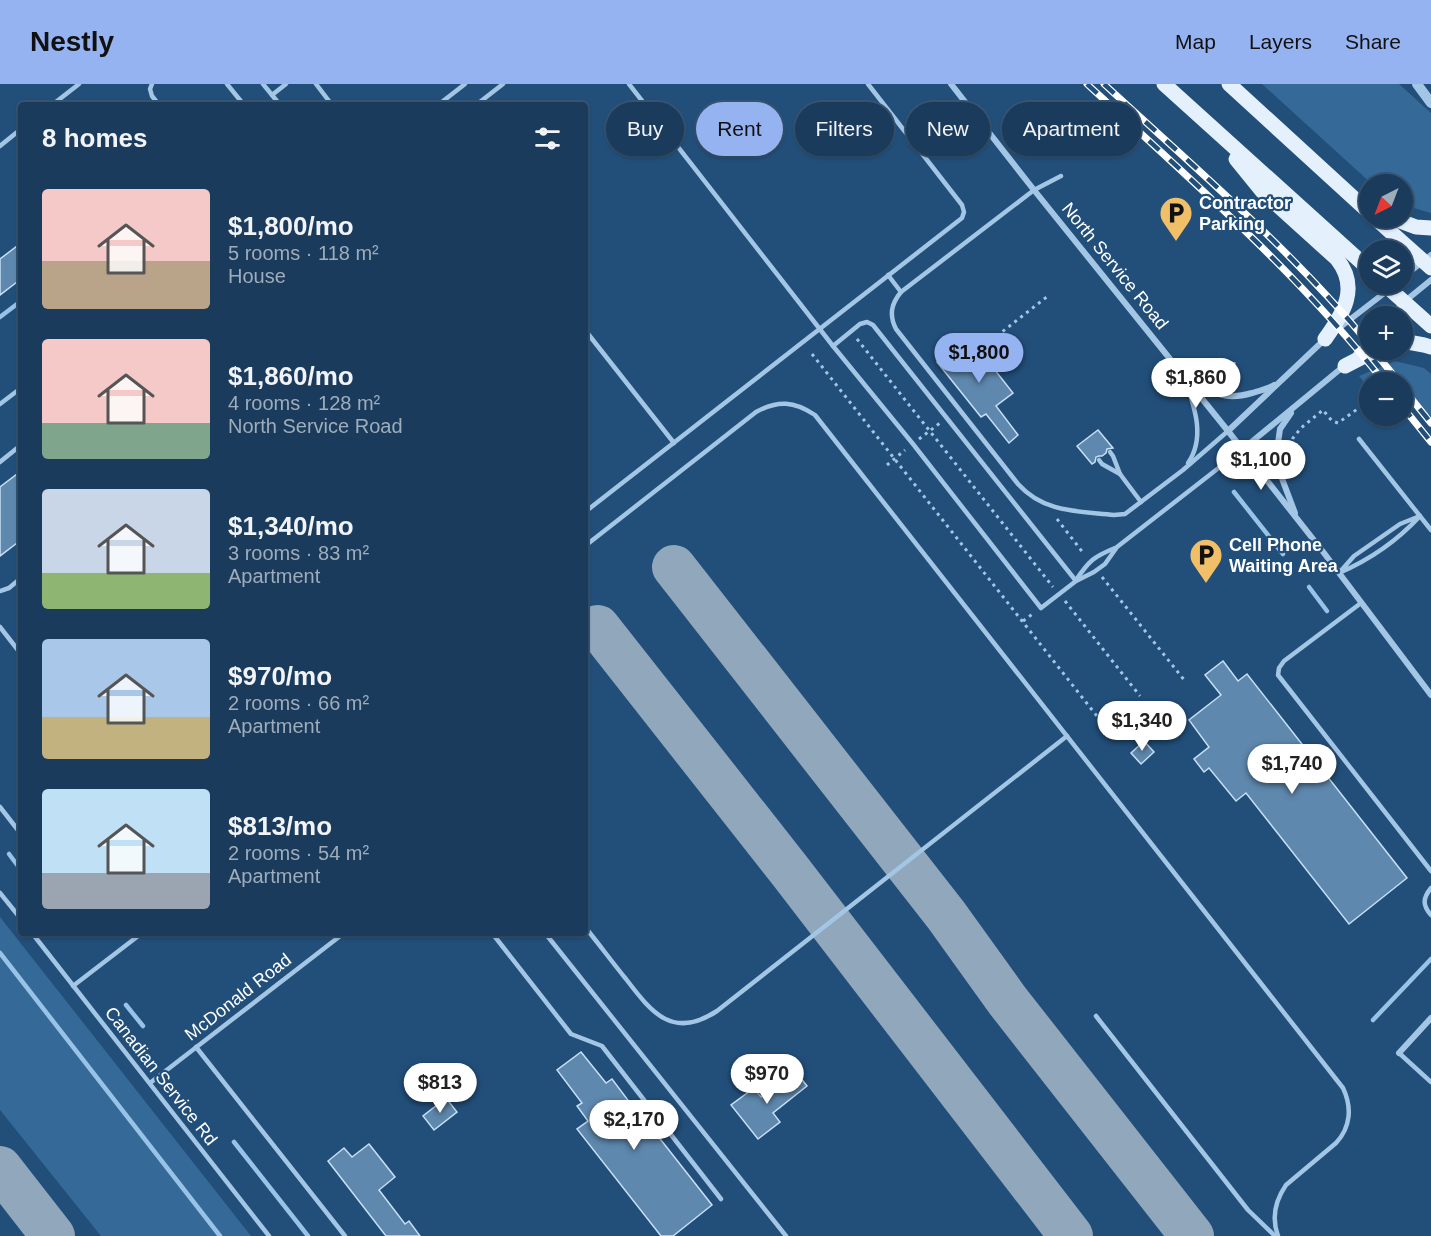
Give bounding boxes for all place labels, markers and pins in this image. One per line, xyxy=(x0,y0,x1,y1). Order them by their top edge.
place label: Contractor Parking xyxy=(1199,193,1291,234)
parking icon: Contractor Parking xyxy=(1158,195,1194,242)
pin: $1,800 xyxy=(930,333,1028,384)
pin: $1,860 xyxy=(1147,358,1245,409)
pin: $1,100 xyxy=(1212,440,1310,491)
place label: Cell Phone Waiting Area xyxy=(1229,535,1339,576)
parking icon: Cell Phone Waiting Area xyxy=(1188,537,1224,584)
pin: $1,340 xyxy=(1093,701,1191,752)
pin: $1,740 xyxy=(1243,744,1341,795)
pin: $970 xyxy=(731,1054,803,1105)
pin: $813 xyxy=(404,1063,476,1114)
pin: $2,170 xyxy=(585,1100,683,1151)

